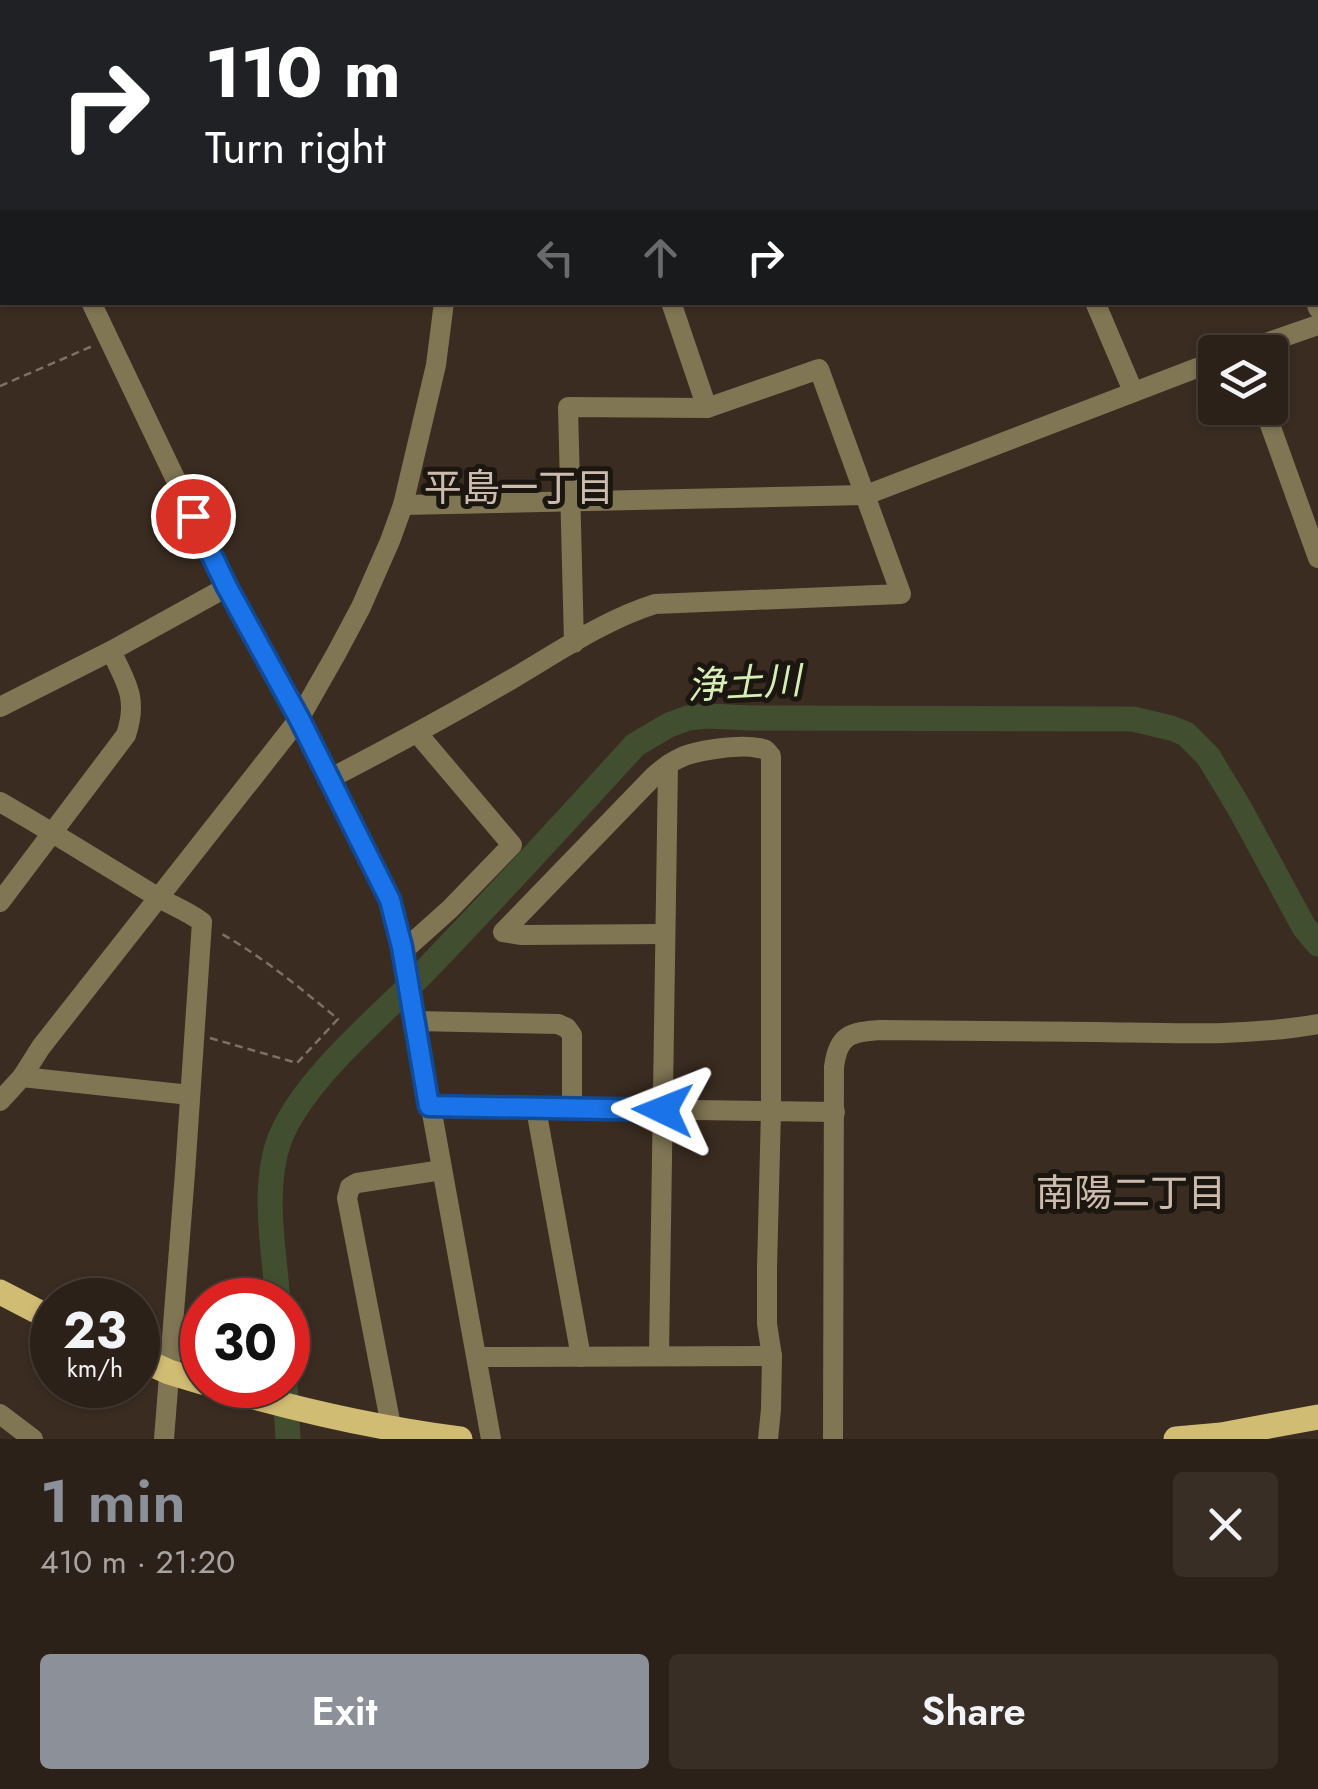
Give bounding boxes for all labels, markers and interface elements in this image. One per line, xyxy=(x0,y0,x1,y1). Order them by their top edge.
text: 110 m xyxy=(205,22,401,123)
icon: right xyxy=(40,40,170,170)
text: Turn right xyxy=(205,115,386,180)
icon: left xyxy=(528,230,583,285)
icon: ahead xyxy=(633,230,688,285)
icon: right xyxy=(738,230,793,285)
map controls xyxy=(1198,335,1288,425)
button: layers xyxy=(1198,335,1288,425)
district label: 平島一丁目 xyxy=(424,460,614,515)
pin xyxy=(151,474,236,559)
icon: arrive xyxy=(166,489,221,544)
water label: 浄土川 xyxy=(686,652,806,713)
position arrow xyxy=(611,1058,715,1162)
district label: 南陽二丁目 xyxy=(1036,1165,1226,1220)
speed limit sign: 30 xyxy=(180,1278,310,1408)
text: 23 xyxy=(63,1294,127,1367)
text: km/h xyxy=(67,1350,123,1386)
text: 1 min xyxy=(40,1458,186,1545)
button: close xyxy=(1173,1472,1278,1577)
text: 410 m · 21:20 xyxy=(40,1539,235,1585)
button: Exit xyxy=(40,1654,649,1769)
button: Share xyxy=(669,1654,1278,1769)

